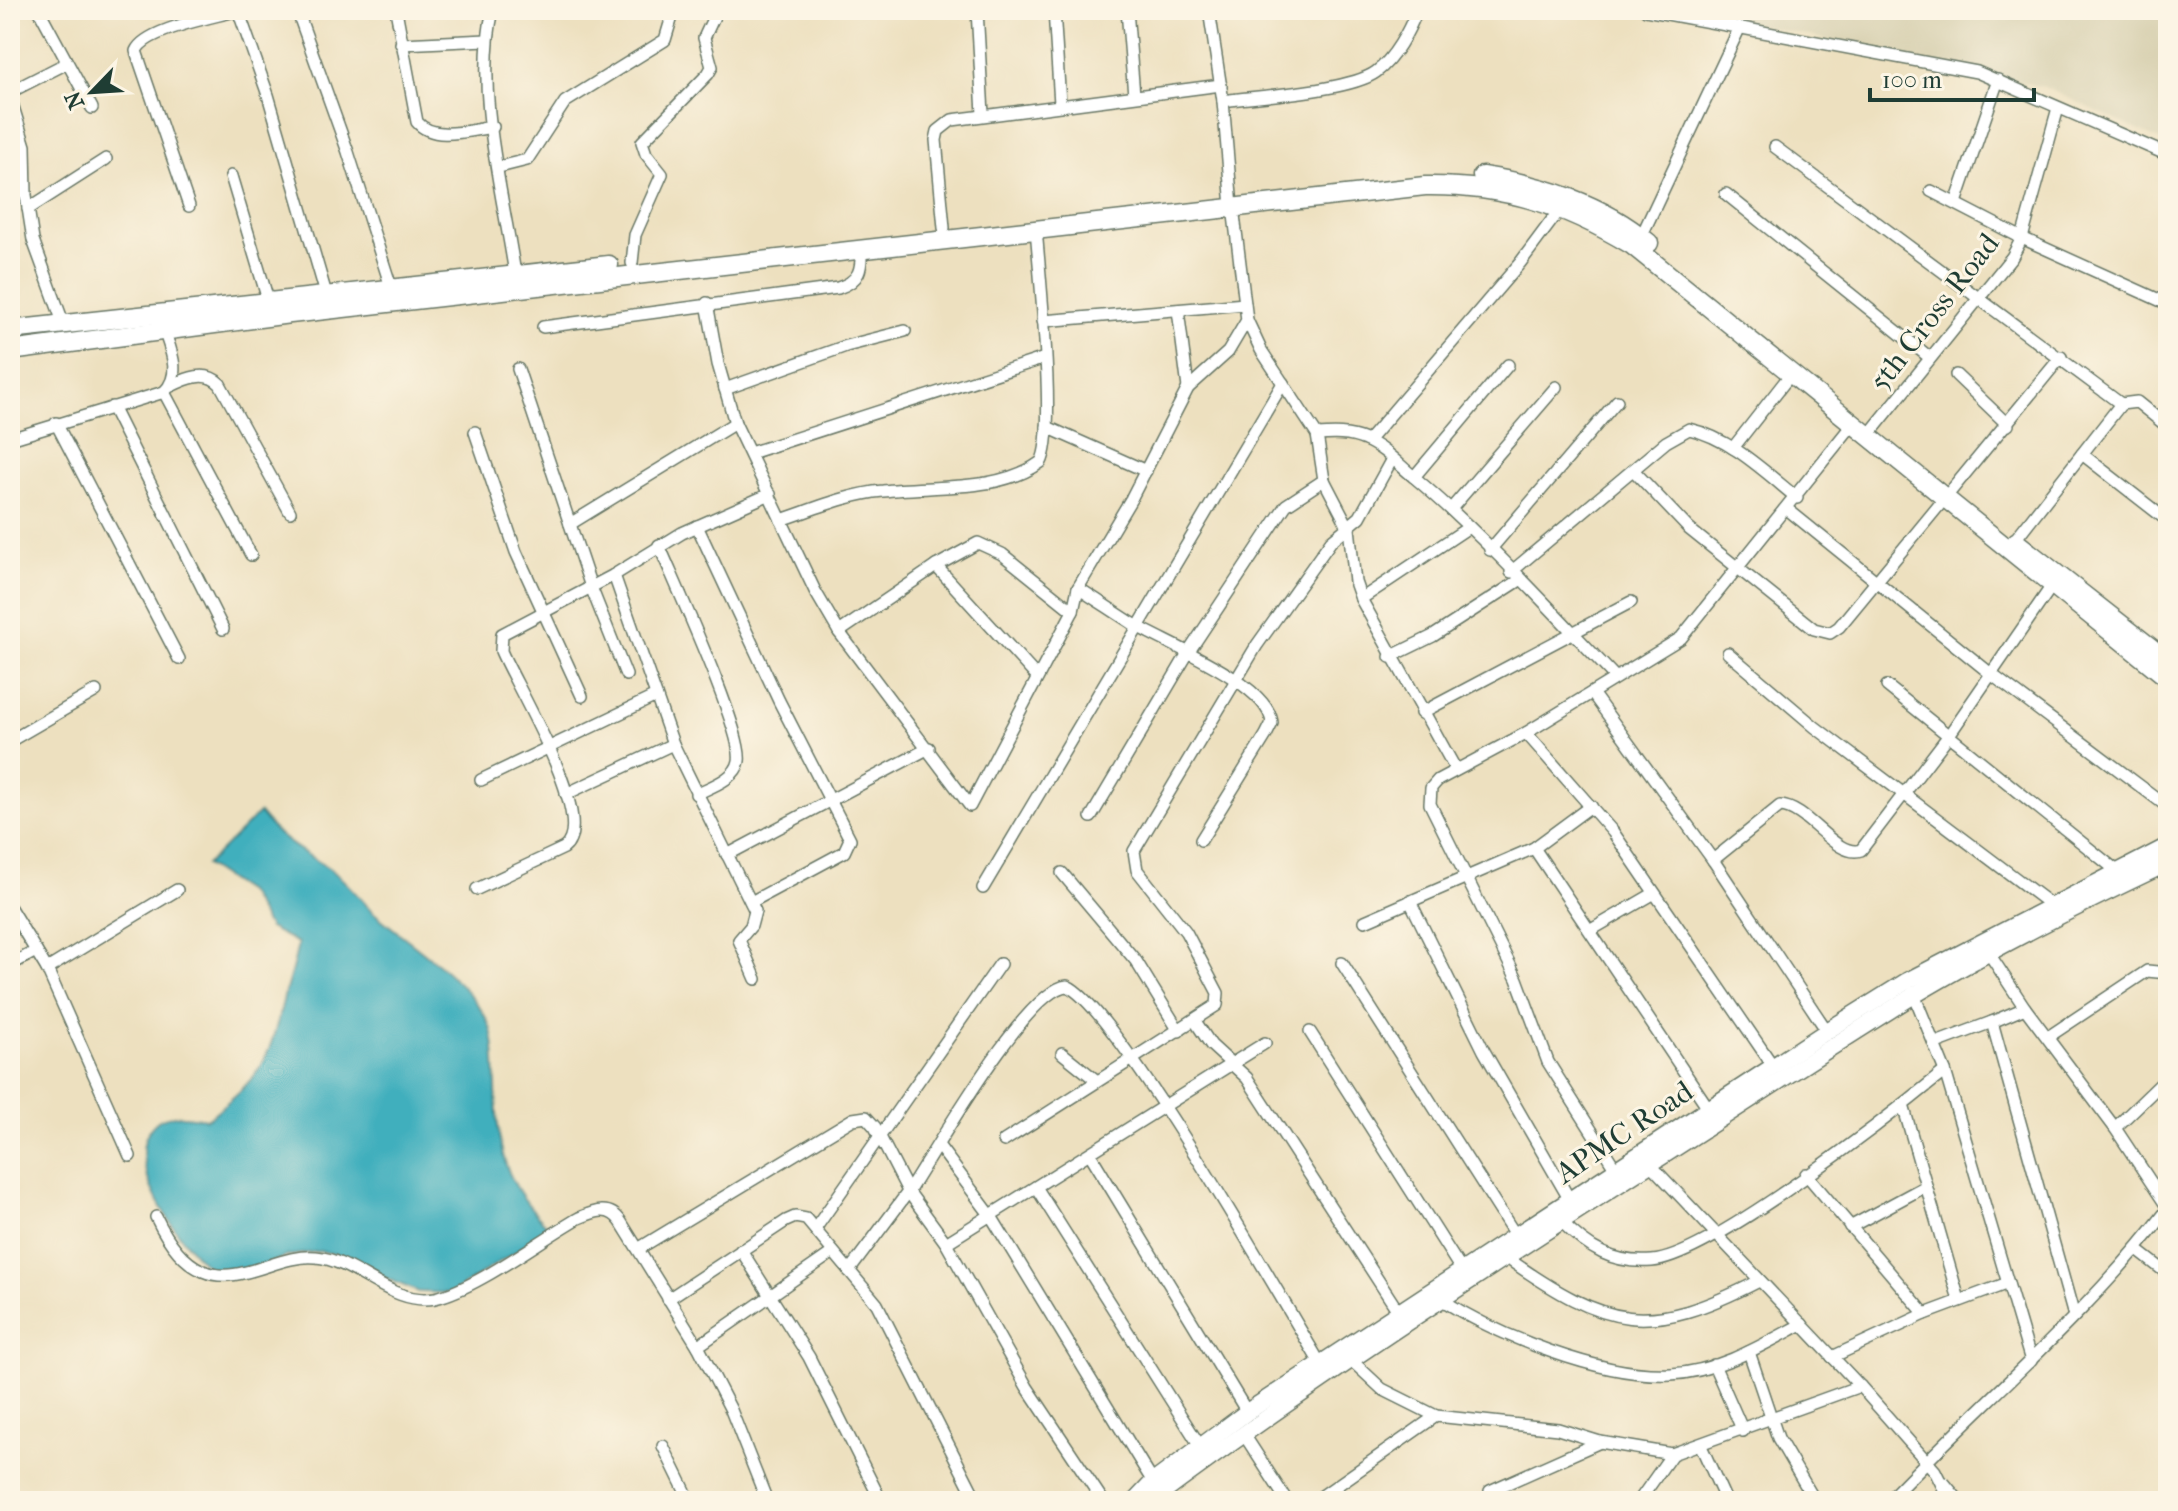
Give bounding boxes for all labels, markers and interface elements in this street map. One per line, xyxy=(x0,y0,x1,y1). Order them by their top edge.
north arrow xyxy=(52,52,132,132)
scale bar xyxy=(1870,52,2034,102)
text: 100 m xyxy=(1882,66,1942,94)
text: N xyxy=(59,87,90,113)
street label: 5th Cross Road xyxy=(1862,226,2007,398)
street label: APMC Road xyxy=(1548,1073,1700,1192)

